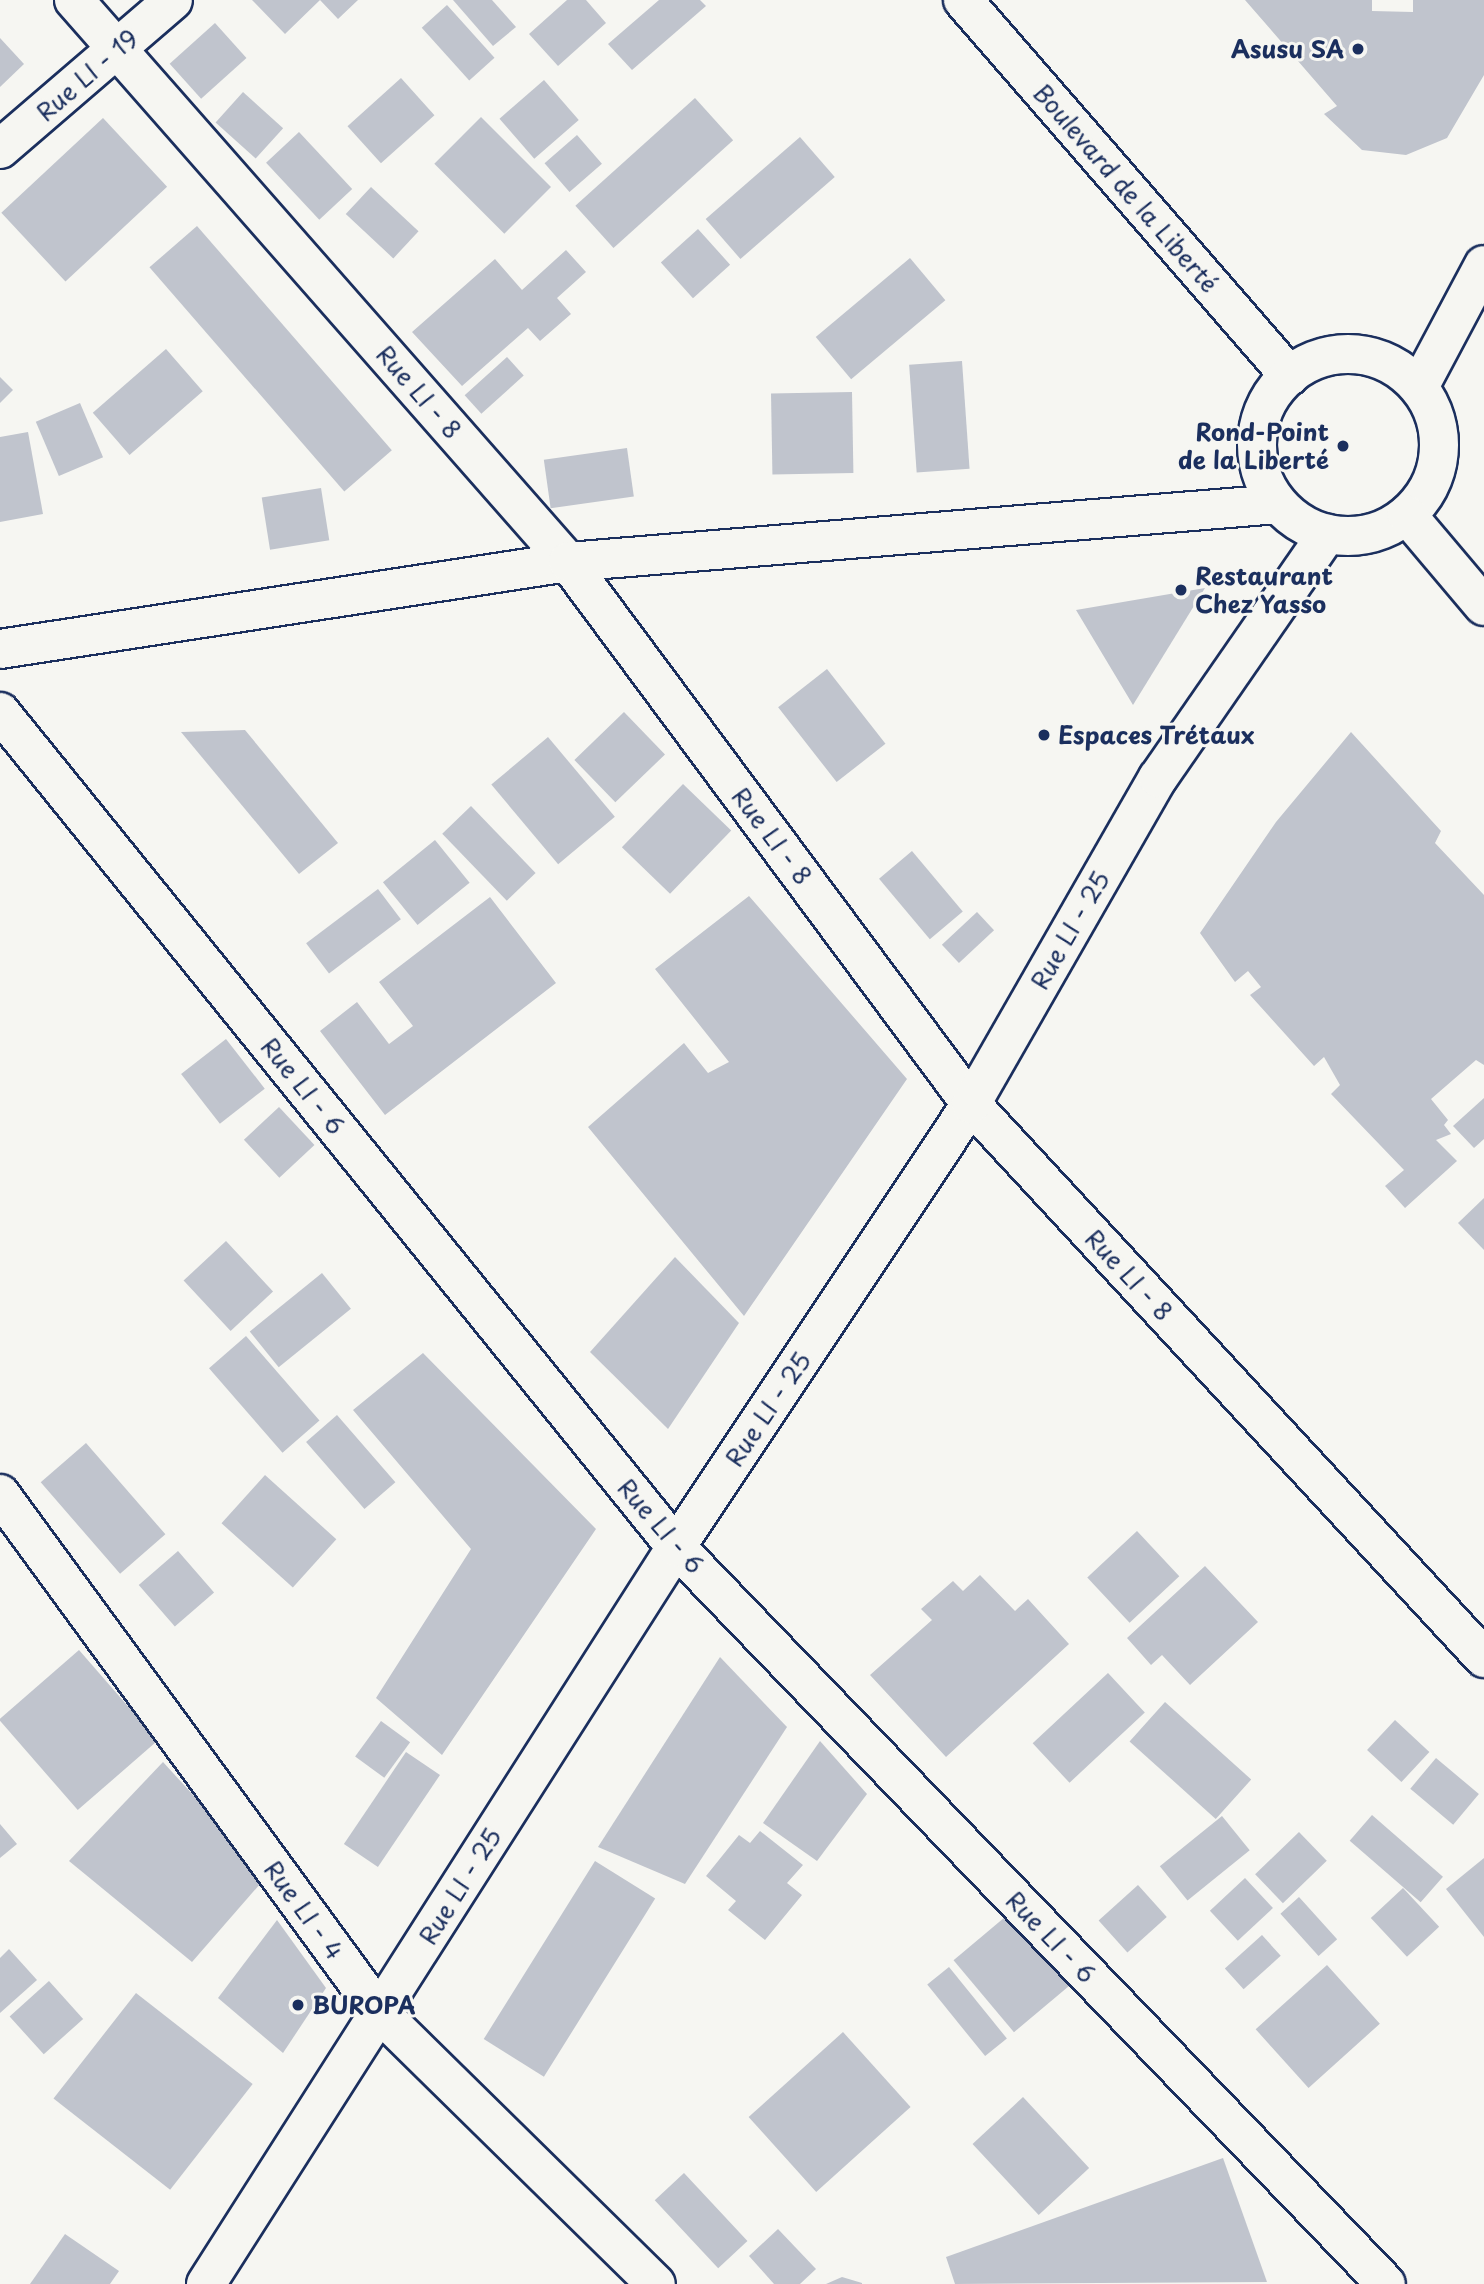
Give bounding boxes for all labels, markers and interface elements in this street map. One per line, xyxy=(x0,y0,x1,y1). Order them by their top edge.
street label: Rue LI - 19 xyxy=(30,23,144,127)
place label: Asusu SA xyxy=(1232,35,1344,63)
marker: Asusu SA xyxy=(1350,41,1366,57)
street label: Boulevard de la Liberté xyxy=(1028,78,1224,298)
street label: Rue LI - 8 xyxy=(370,339,468,445)
place label: Rond-Point de la Liberté xyxy=(1178,418,1329,474)
marker: Rond-Point de la Liberté xyxy=(1335,438,1351,454)
place label: Restaurant Chez Yasso xyxy=(1195,562,1333,618)
marker: Restaurant Chez Yasso xyxy=(1173,582,1189,598)
place label: Espaces Trétaux xyxy=(1058,721,1255,749)
marker: Espaces Trétaux xyxy=(1036,727,1052,743)
street label: Rue LI - 8 xyxy=(726,781,818,891)
street label: Rue LI - 25 xyxy=(1024,865,1116,995)
street label: Rue LI - 6 xyxy=(255,1031,351,1141)
street label: Rue LI - 8 xyxy=(1079,1223,1179,1327)
street label: Rue LI - 25 xyxy=(719,1346,817,1472)
street label: Rue LI - 6 xyxy=(612,1472,710,1580)
street label: Rue LI - 25 xyxy=(413,1822,507,1950)
street label: Rue LI - 4 xyxy=(258,1854,350,1966)
street label: Rue LI - 6 xyxy=(1000,1885,1102,1989)
place label: BUROPA xyxy=(312,1991,416,2019)
marker: BUROPA xyxy=(290,1997,306,2013)

